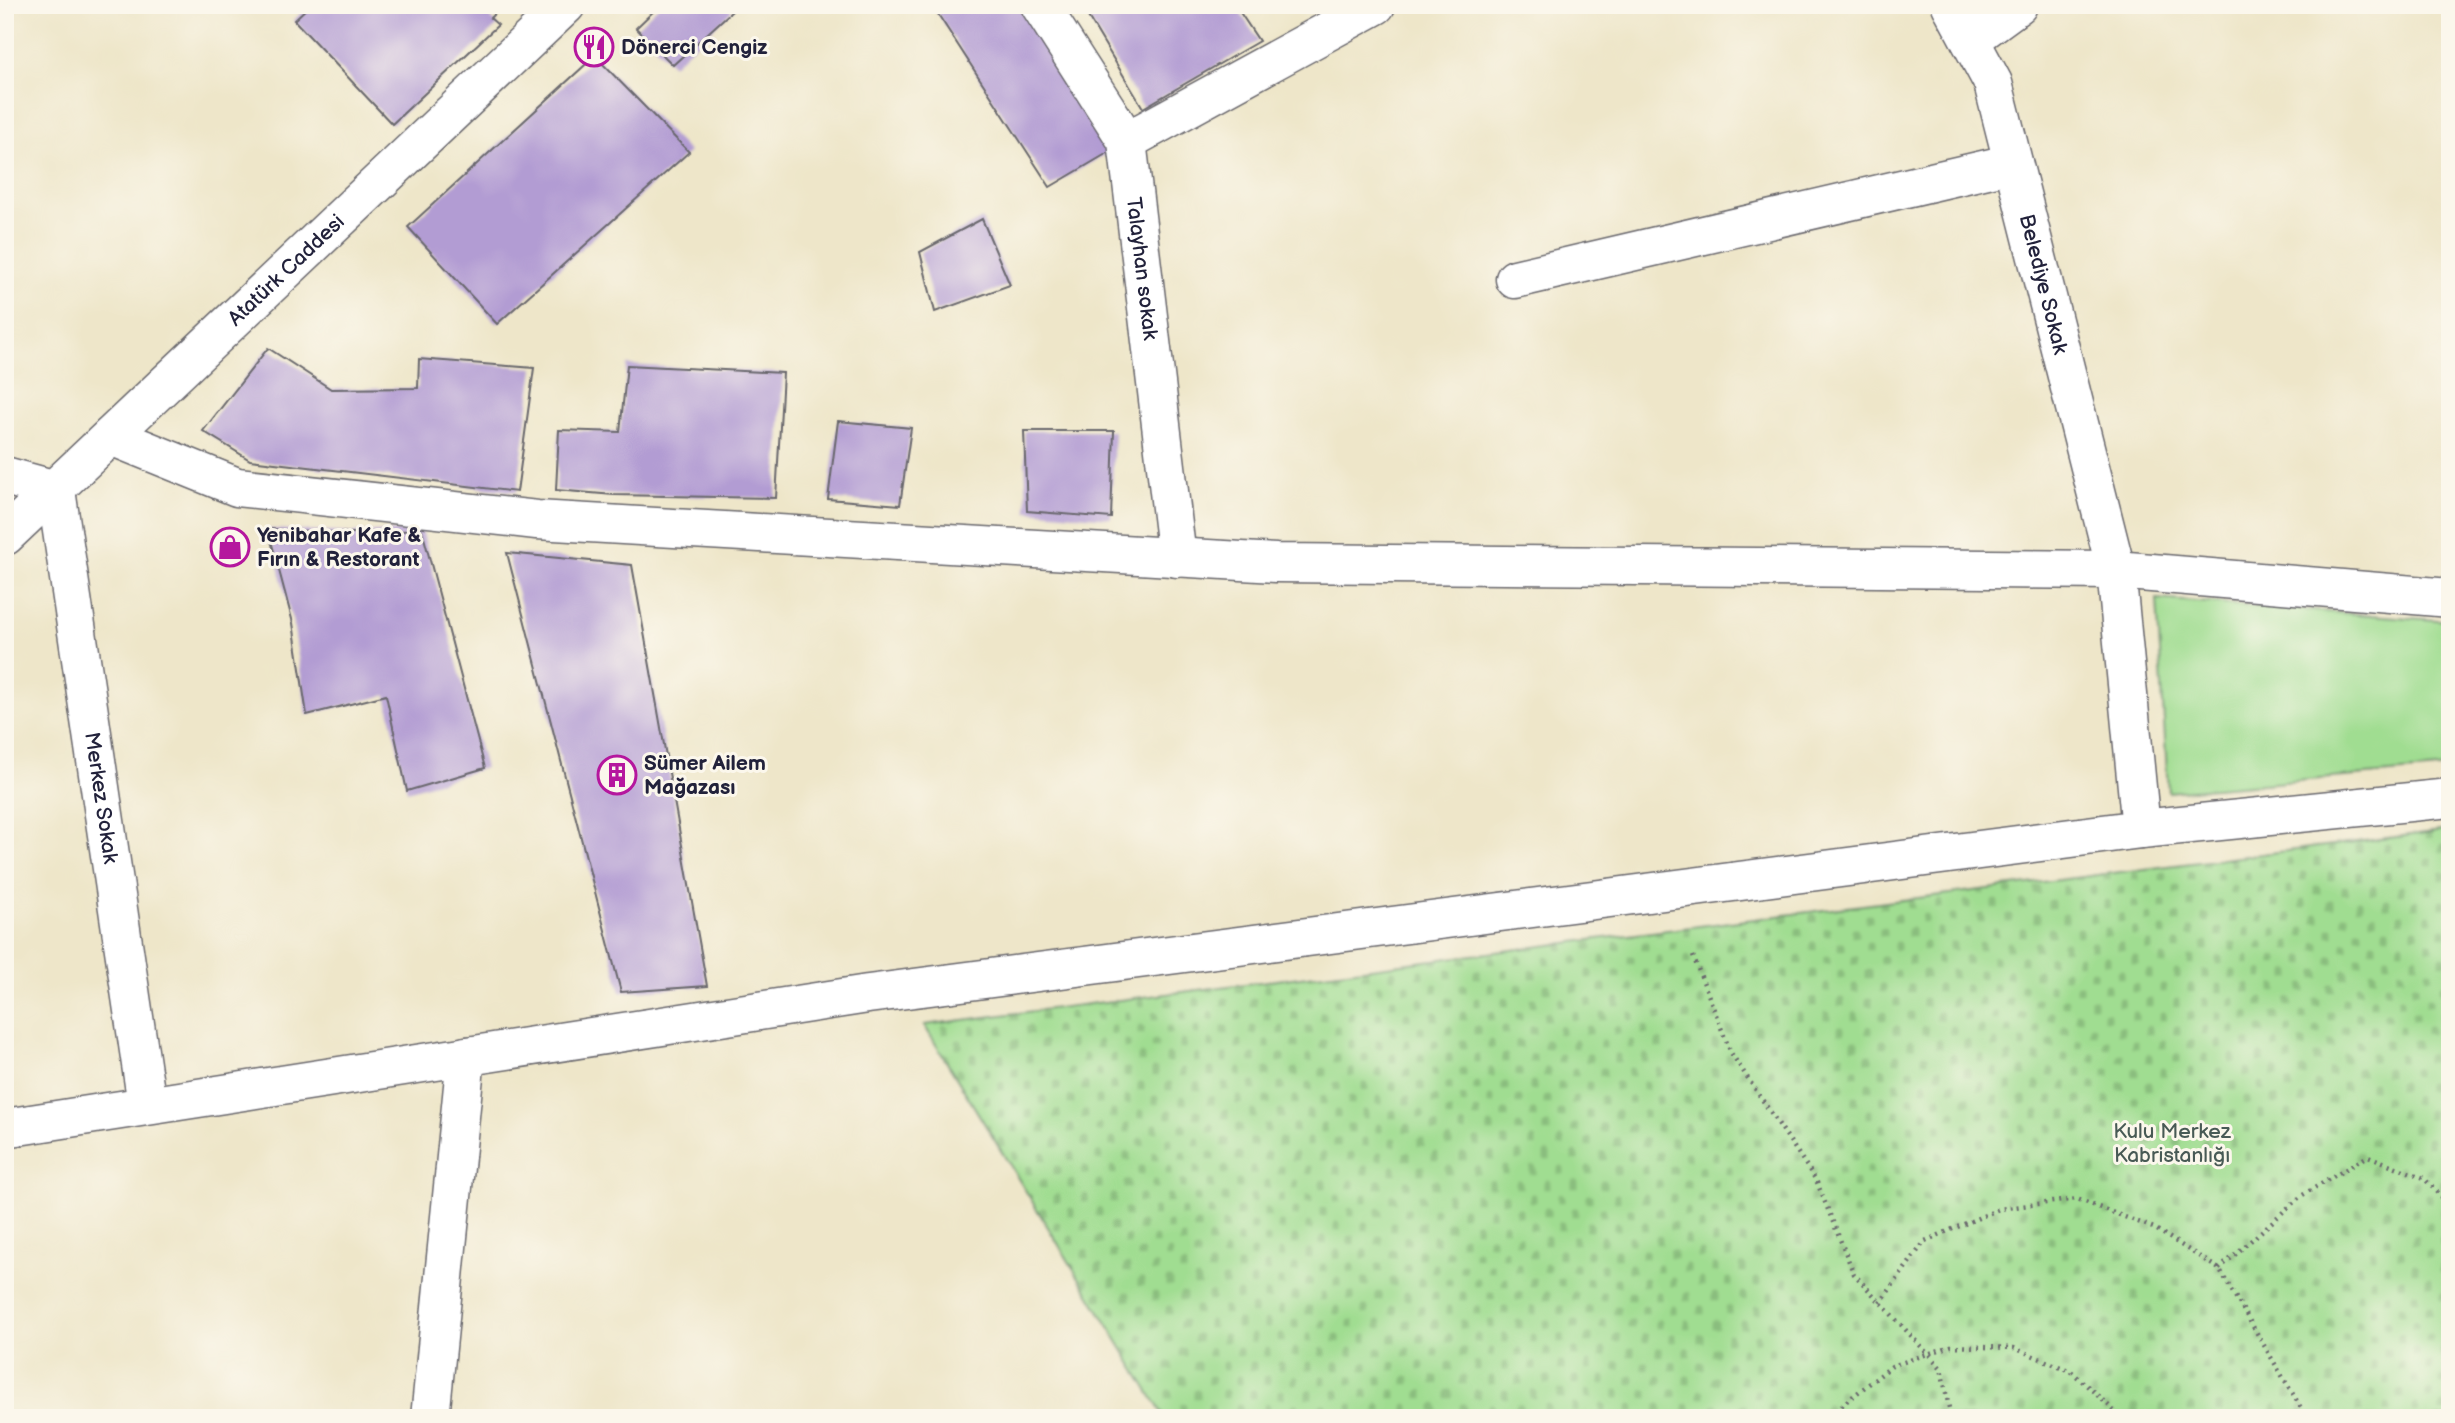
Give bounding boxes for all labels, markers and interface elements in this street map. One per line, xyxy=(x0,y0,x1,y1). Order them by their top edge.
restaurant icon: Dönerci Cengiz xyxy=(573,26,615,68)
place label: Dönerci Cengiz xyxy=(621,35,768,60)
street label: Talayhan sokak xyxy=(1121,196,1163,342)
street label: Atatürk Caddesi xyxy=(223,209,350,331)
street label: Belediye Sokak xyxy=(2014,212,2073,358)
place label: Yenibahar Kafe & Fırın & Restorant xyxy=(257,523,422,572)
shop icon: Yenibahar Kafe & Fırın & Restorant xyxy=(209,526,251,568)
street label: Merkez Sokak xyxy=(79,730,123,866)
place label: Sümer Ailem Mağazası xyxy=(644,751,766,800)
building icon: Sümer Ailem Mağazası xyxy=(596,754,638,796)
park label: Kulu Merkez Kabristanlığı xyxy=(2113,1119,2232,1168)

